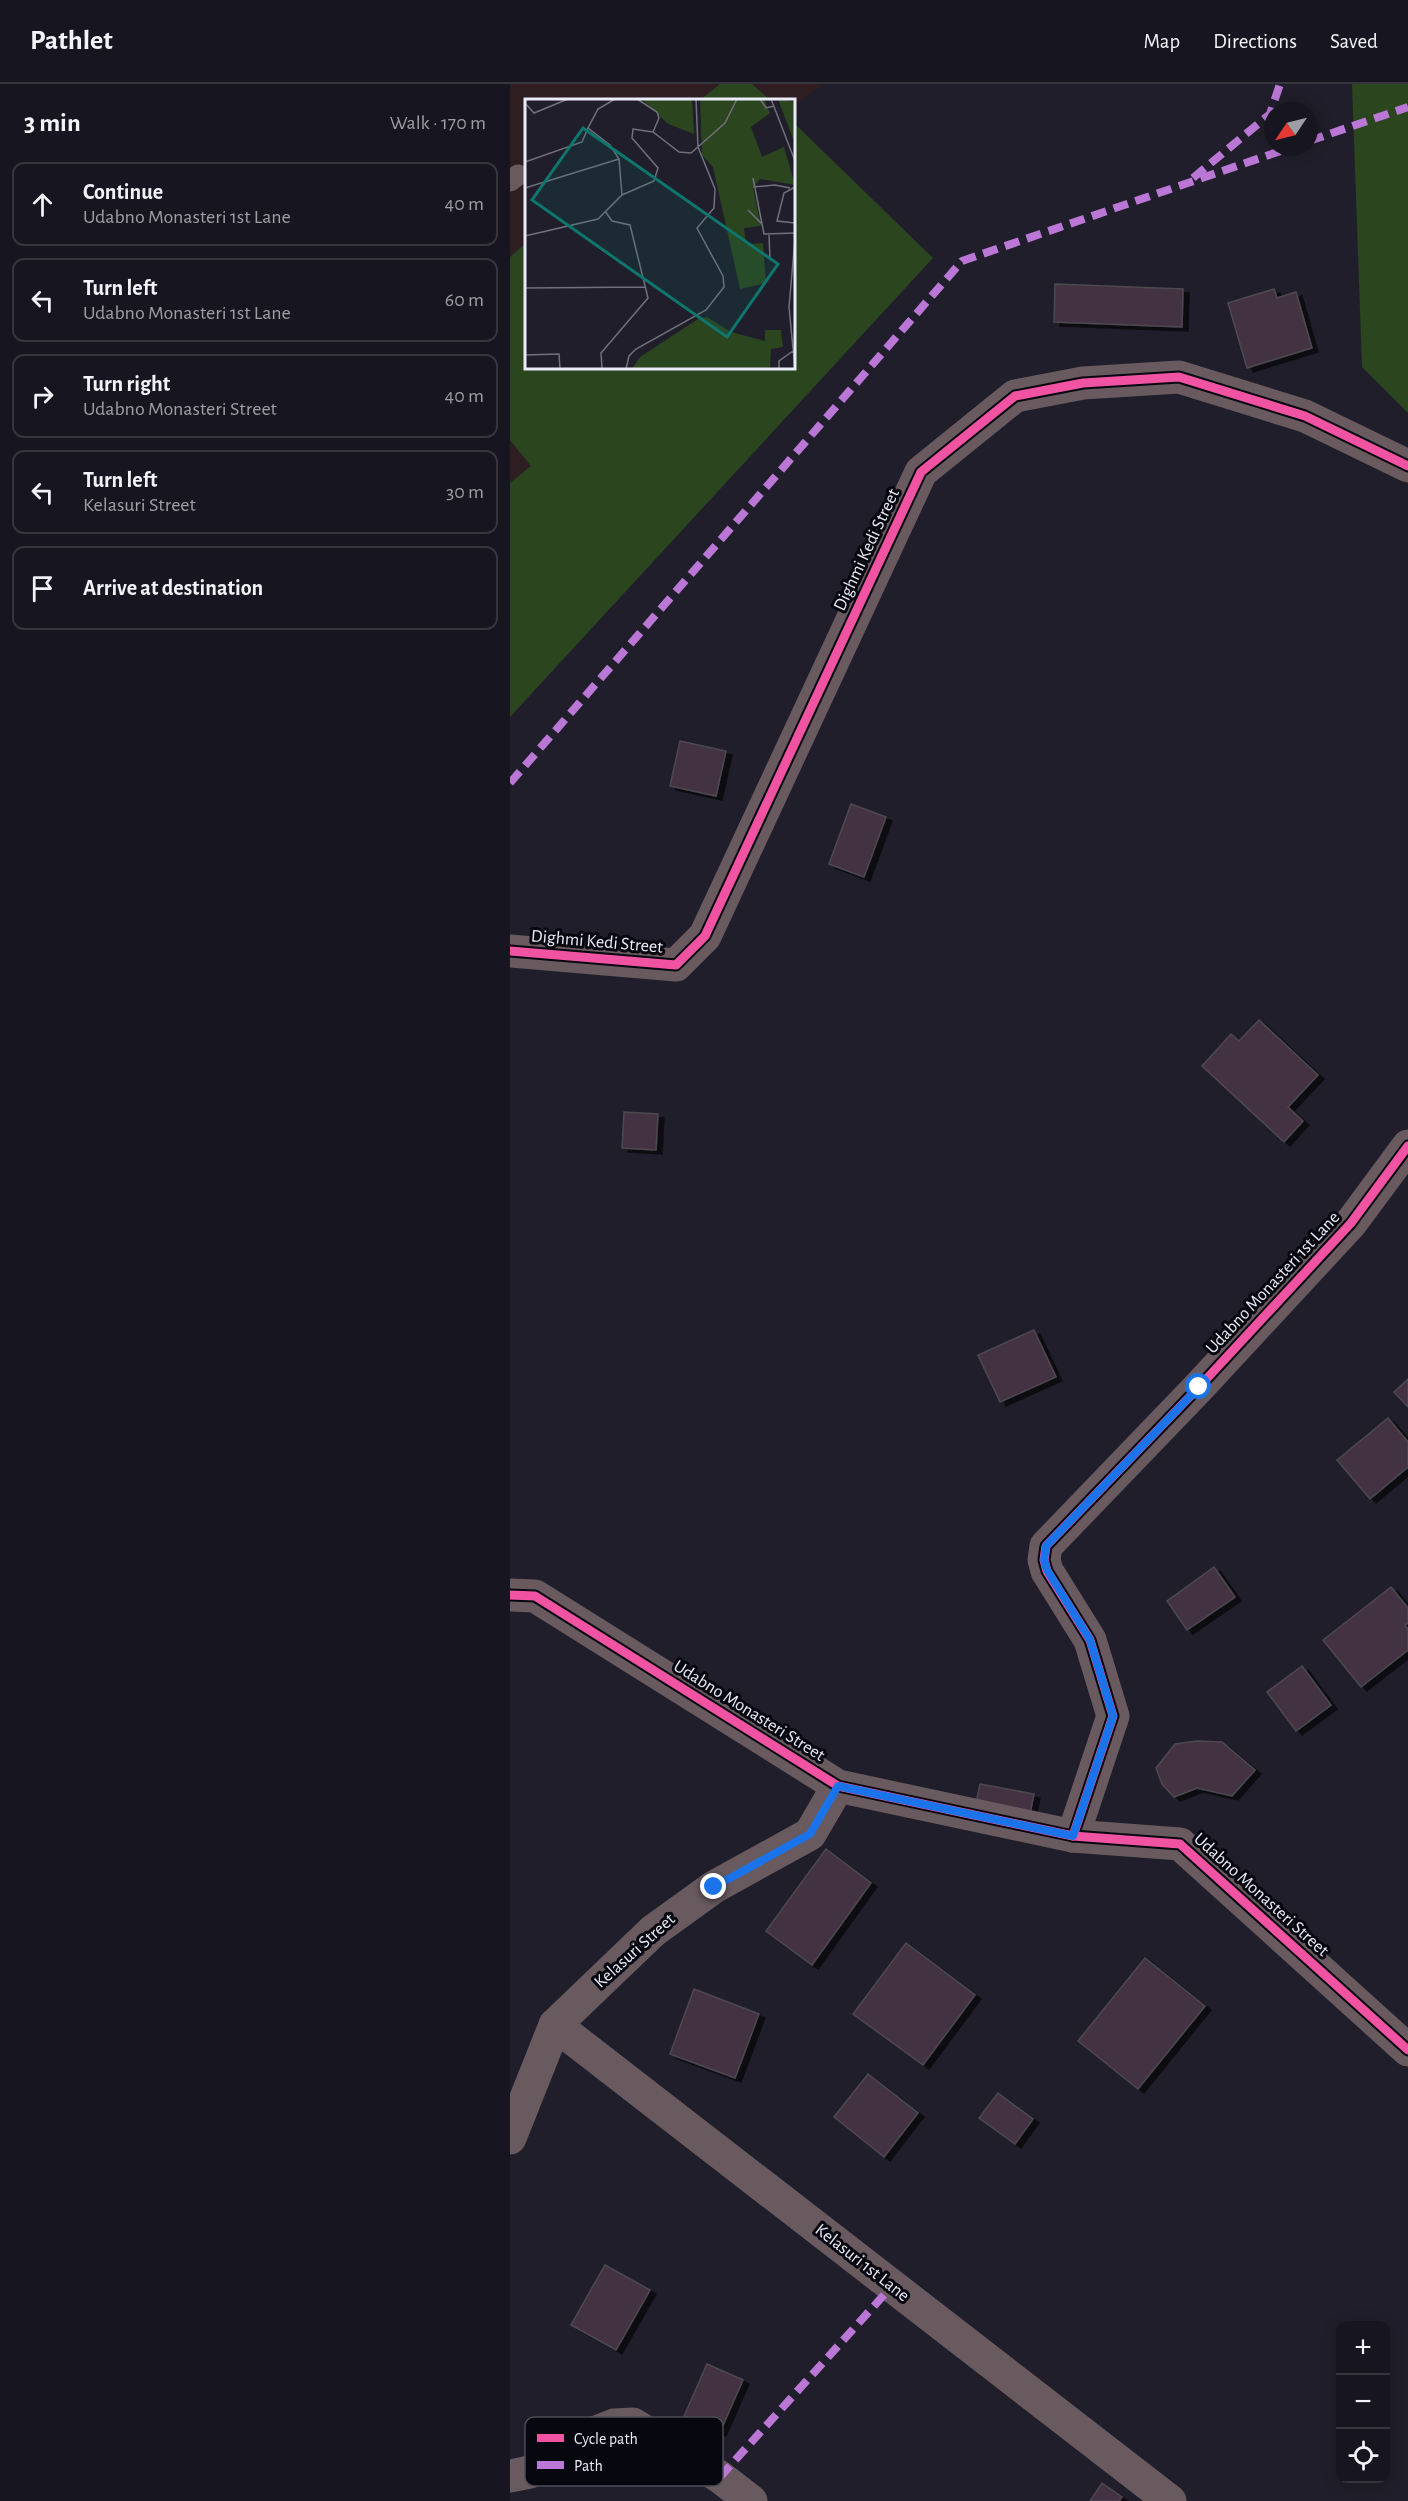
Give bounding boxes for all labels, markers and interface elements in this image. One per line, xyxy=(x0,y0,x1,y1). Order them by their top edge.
text: Pathlet xyxy=(30,27,113,55)
text: Map xyxy=(1144,31,1180,52)
text: Directions xyxy=(1213,31,1297,52)
text: Saved xyxy=(1330,31,1378,52)
inset map xyxy=(525,99,795,369)
north arrow xyxy=(1264,102,1318,156)
text: 3 min xyxy=(24,110,81,136)
text: Walk · 170 m xyxy=(390,113,486,133)
text: Continue xyxy=(83,181,163,203)
icon: ahead xyxy=(26,188,59,221)
text: 40 m xyxy=(445,194,484,214)
text: Udabno Monasteri 1st Lane xyxy=(83,207,291,227)
text: Turn left xyxy=(83,277,157,299)
icon: left xyxy=(26,284,59,317)
text: 60 m xyxy=(445,290,484,310)
text: Udabno Monasteri 1st Lane xyxy=(83,303,291,323)
text: Turn right xyxy=(83,373,170,395)
icon: right xyxy=(26,380,59,413)
text: 40 m xyxy=(445,386,484,406)
text: Udabno Monasteri Street xyxy=(83,399,277,419)
text: Turn left xyxy=(83,469,157,491)
icon: left xyxy=(26,476,59,509)
text: 30 m xyxy=(446,482,484,502)
street label: Dighmi Kedi Street xyxy=(831,486,903,614)
text: Kelasuri Street xyxy=(83,495,196,515)
icon: arrive xyxy=(26,572,59,605)
text: Arrive at destination xyxy=(83,577,263,599)
street label: Dighmi Kedi Street xyxy=(530,927,664,957)
street label: Udabno Monasteri 1st Lane xyxy=(1203,1208,1343,1358)
route start xyxy=(1185,1373,1211,1399)
street label: Udabno Monasteri Street xyxy=(670,1657,828,1765)
street label: Udabno Monasteri Street xyxy=(1190,1830,1332,1960)
route end xyxy=(700,1873,726,1899)
street label: Kelasuri Street xyxy=(591,1910,679,1992)
street label: Kelasuri 1st Lane xyxy=(812,2221,912,2305)
map controls xyxy=(1336,2321,1390,2483)
button: + xyxy=(1336,2321,1390,2375)
button: − xyxy=(1336,2375,1390,2429)
legend xyxy=(525,2417,723,2486)
button: locate xyxy=(1336,2429,1390,2483)
text: Cycle path xyxy=(574,2431,638,2448)
text: Path xyxy=(574,2458,603,2474)

